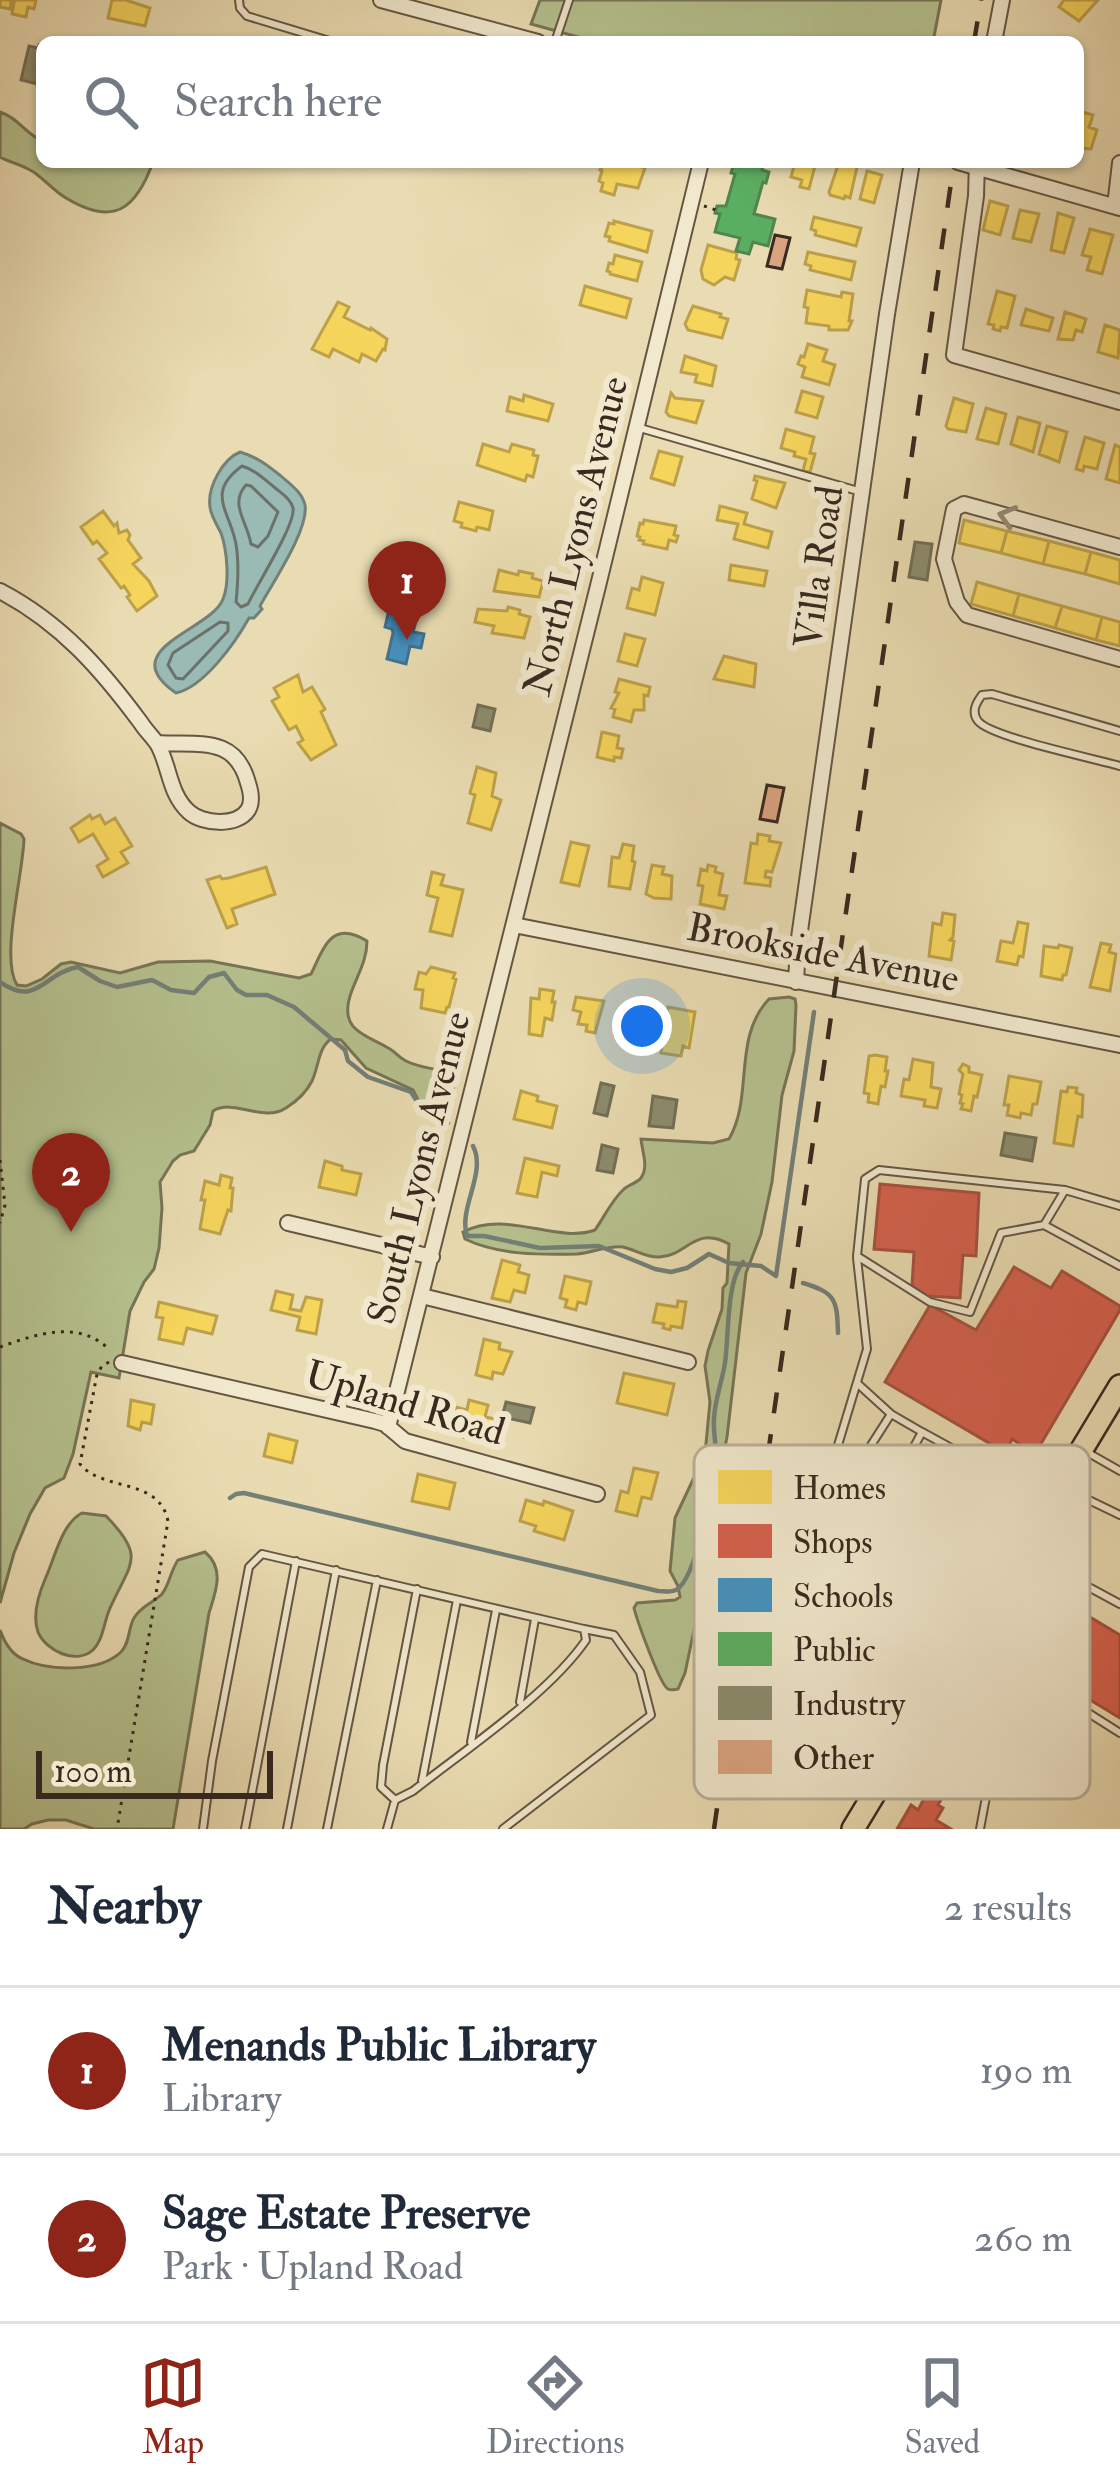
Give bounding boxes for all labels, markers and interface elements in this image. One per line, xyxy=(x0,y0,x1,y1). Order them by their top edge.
search box xyxy=(36,36,1084,168)
icon: search xyxy=(78,69,144,135)
text: Search here xyxy=(174,74,382,130)
street label: North Lyons Avenue xyxy=(513,371,639,701)
street label: Villa Road xyxy=(783,483,855,651)
one-way arrow xyxy=(998,505,1019,530)
pin: 1 xyxy=(368,541,446,640)
street label: Brookside Avenue xyxy=(683,903,963,1003)
your location xyxy=(612,996,672,1056)
street label: South Lyons Avenue xyxy=(356,1007,482,1329)
pin: 2 xyxy=(32,1133,110,1232)
street label: Upland Road xyxy=(299,1349,511,1457)
legend xyxy=(694,1445,1090,1799)
text: Homes xyxy=(793,1468,886,1509)
text: Shops xyxy=(793,1522,873,1564)
text: Schools xyxy=(793,1576,893,1617)
text: Public xyxy=(793,1630,876,1671)
text: Industry xyxy=(793,1684,906,1725)
text: Other xyxy=(793,1738,875,1779)
scale bar xyxy=(36,1745,273,1798)
text: 100 m xyxy=(54,1751,132,1792)
text: Nearby xyxy=(48,1875,201,1939)
text: 2 results xyxy=(944,1883,1072,1932)
text: Menands Public Library xyxy=(162,2018,596,2074)
text: 1 xyxy=(80,2046,94,2095)
text: 190 m xyxy=(980,2046,1072,2095)
text: Library xyxy=(162,2074,282,2123)
text: Sage Estate Preserve xyxy=(162,2186,530,2242)
text: 2 xyxy=(77,2214,97,2263)
text: 260 m xyxy=(974,2214,1072,2263)
text: Park · Upland Road xyxy=(162,2242,463,2291)
tab: Map xyxy=(140,2350,206,2463)
tab: Directions xyxy=(486,2350,625,2463)
tab: Saved xyxy=(905,2350,980,2463)

